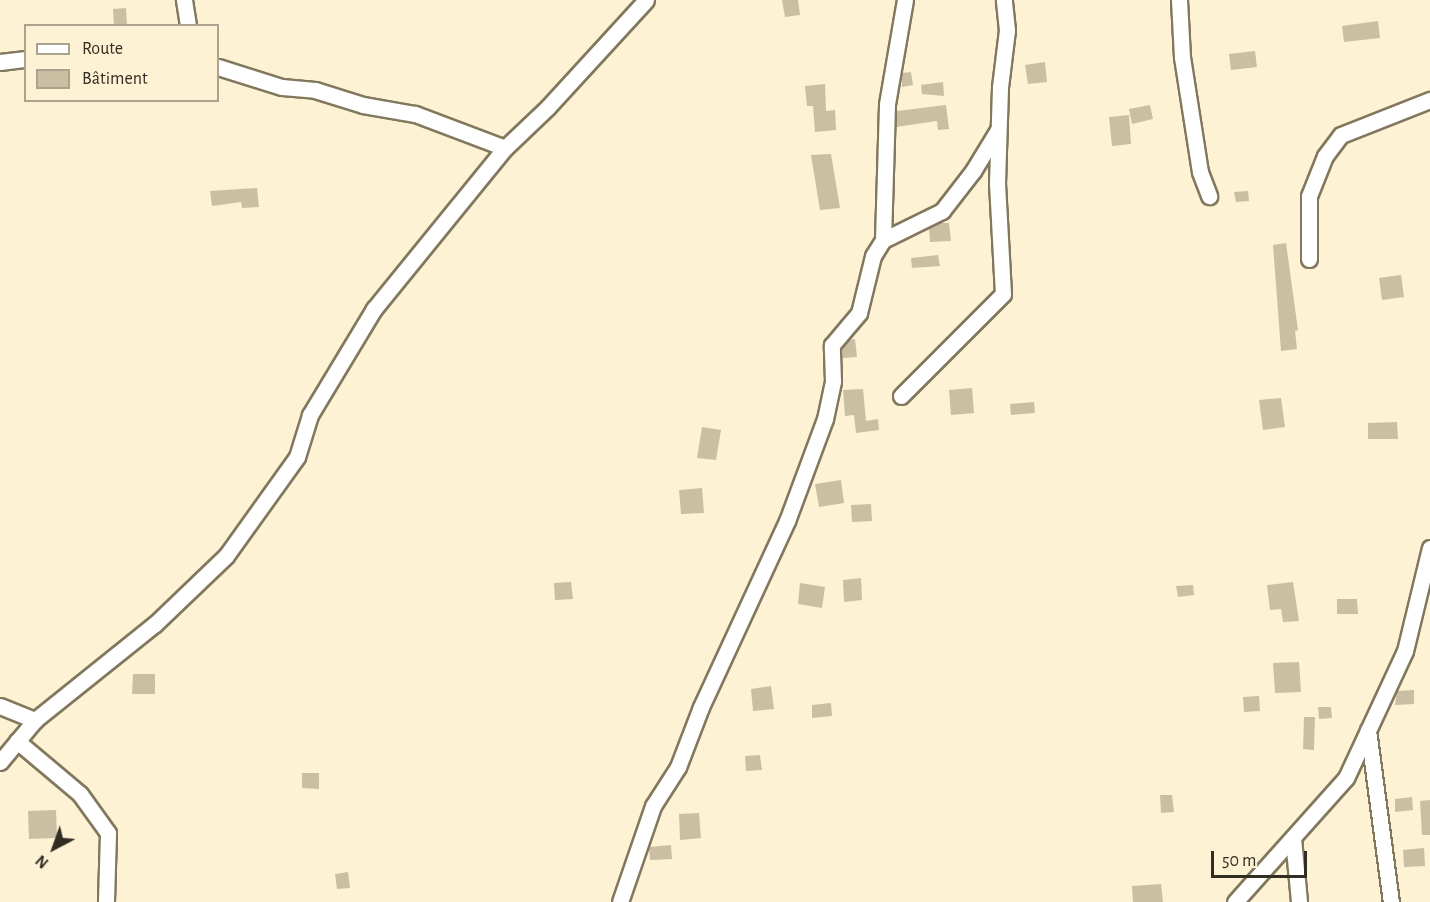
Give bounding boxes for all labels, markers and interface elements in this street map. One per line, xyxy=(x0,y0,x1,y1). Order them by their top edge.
legend xyxy=(24,24,219,102)
text: Route xyxy=(82,40,123,58)
text: Bâtiment xyxy=(82,70,148,88)
north arrow xyxy=(24,818,84,878)
scale bar xyxy=(1214,839,1310,877)
text: N xyxy=(33,852,52,871)
text: 50 m xyxy=(1222,852,1256,870)

